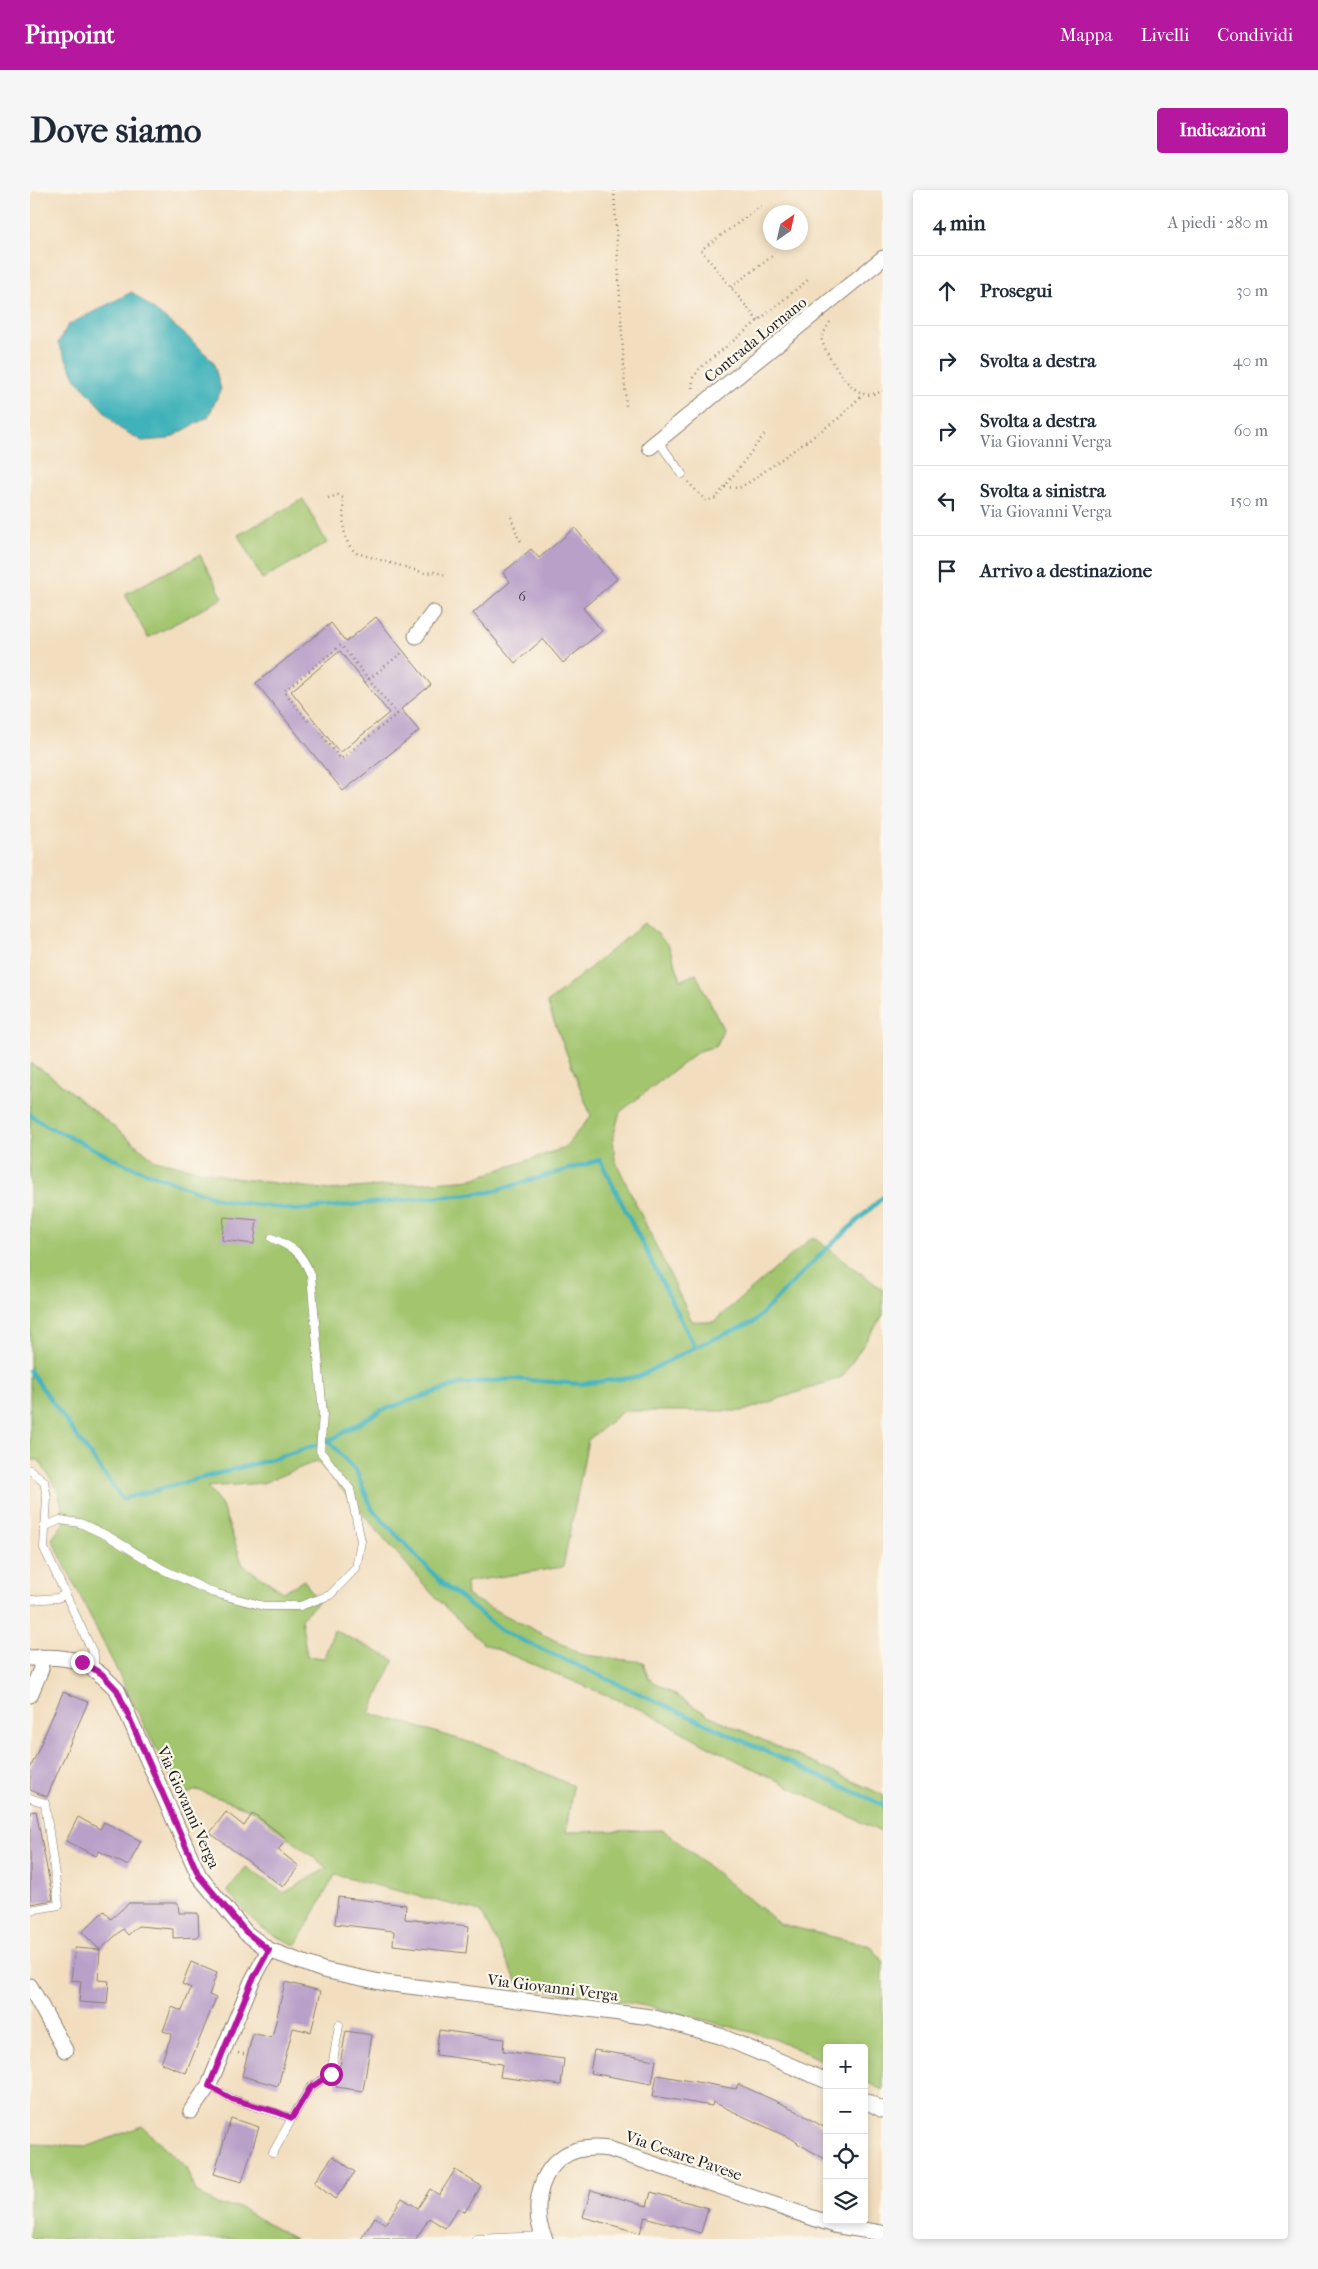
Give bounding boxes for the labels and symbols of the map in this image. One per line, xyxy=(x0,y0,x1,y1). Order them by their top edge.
north arrow xyxy=(763,205,808,250)
street label: Contrada Lornano xyxy=(700,292,810,386)
house number: 6 xyxy=(518,588,526,605)
route end xyxy=(71,1651,94,1674)
street label: Via Giovanni Verga xyxy=(153,1742,224,1872)
street label: Via Giovanni Verga xyxy=(485,1970,620,2005)
route start xyxy=(320,2063,343,2086)
street label: Via Cesare Pavese xyxy=(622,2126,745,2184)

